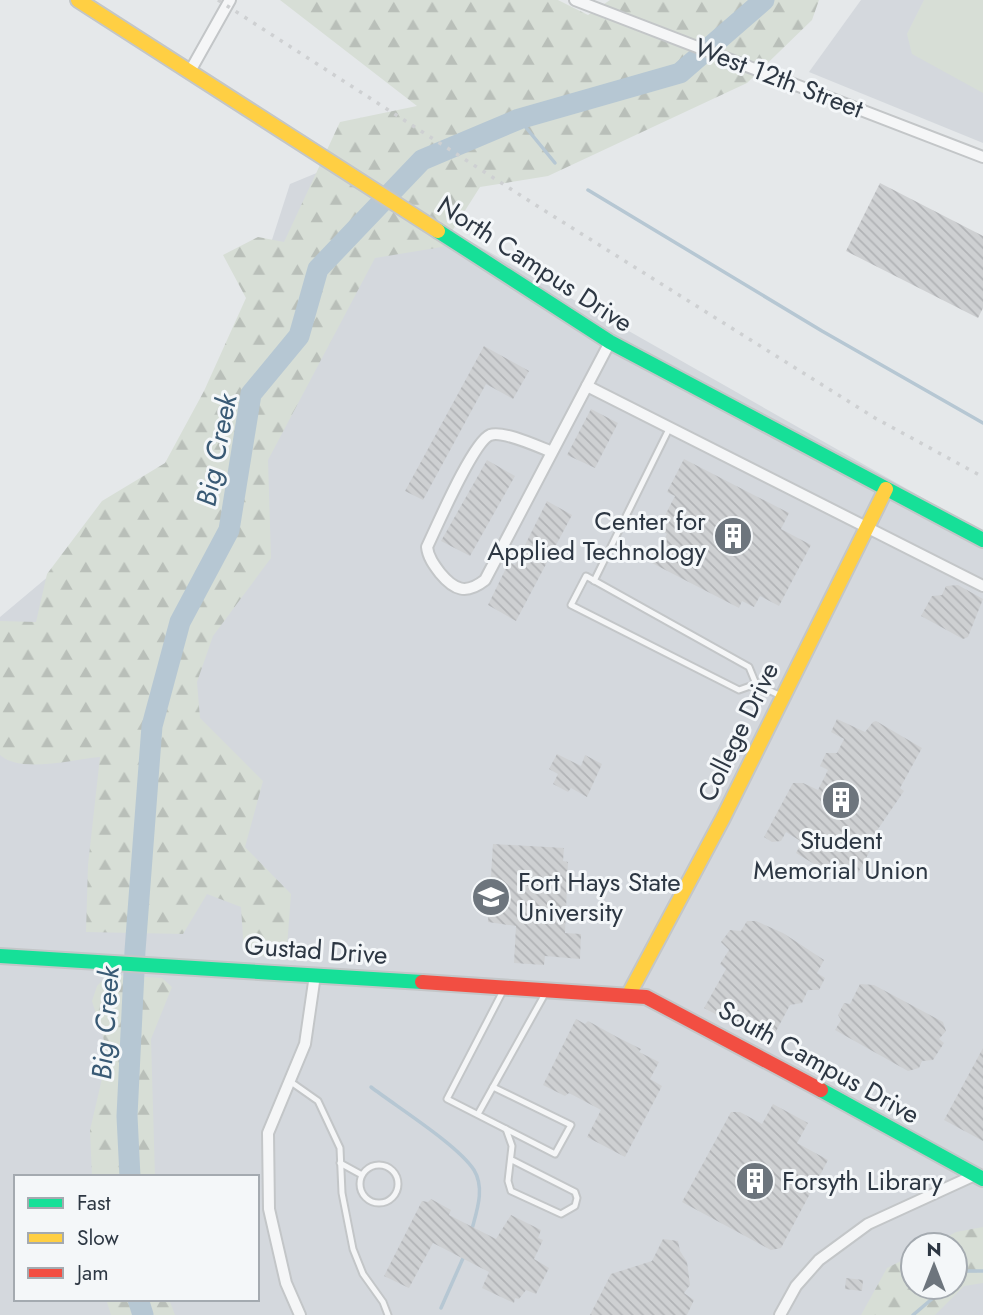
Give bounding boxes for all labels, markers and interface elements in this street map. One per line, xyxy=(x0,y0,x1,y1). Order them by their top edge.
street label: West 12th Street xyxy=(689,28,870,128)
street label: North Campus Drive xyxy=(430,186,640,342)
water label: Big Creek xyxy=(186,389,248,510)
place label: Center for Applied Technology xyxy=(487,502,707,570)
building icon: Center for Applied Technology xyxy=(712,515,754,557)
street label: College Drive xyxy=(688,656,788,808)
building icon: Student Memorial Union xyxy=(820,779,862,821)
place label: Student Memorial Union xyxy=(753,821,929,889)
place label: Fort Hays State University xyxy=(518,863,681,931)
school or university icon: Fort Hays State University xyxy=(470,876,512,918)
street label: Gustad Drive xyxy=(243,926,389,974)
water label: Big Creek xyxy=(81,964,130,1081)
street label: South Campus Drive xyxy=(711,991,927,1133)
building icon: Forsyth Library xyxy=(734,1160,776,1202)
place label: Forsyth Library xyxy=(782,1162,943,1200)
legend xyxy=(14,1175,259,1301)
text: Fast xyxy=(77,1188,110,1218)
text: Slow xyxy=(77,1223,119,1253)
north arrow xyxy=(899,1231,969,1301)
text: N xyxy=(926,1236,942,1263)
text: Jam xyxy=(74,1258,109,1288)

